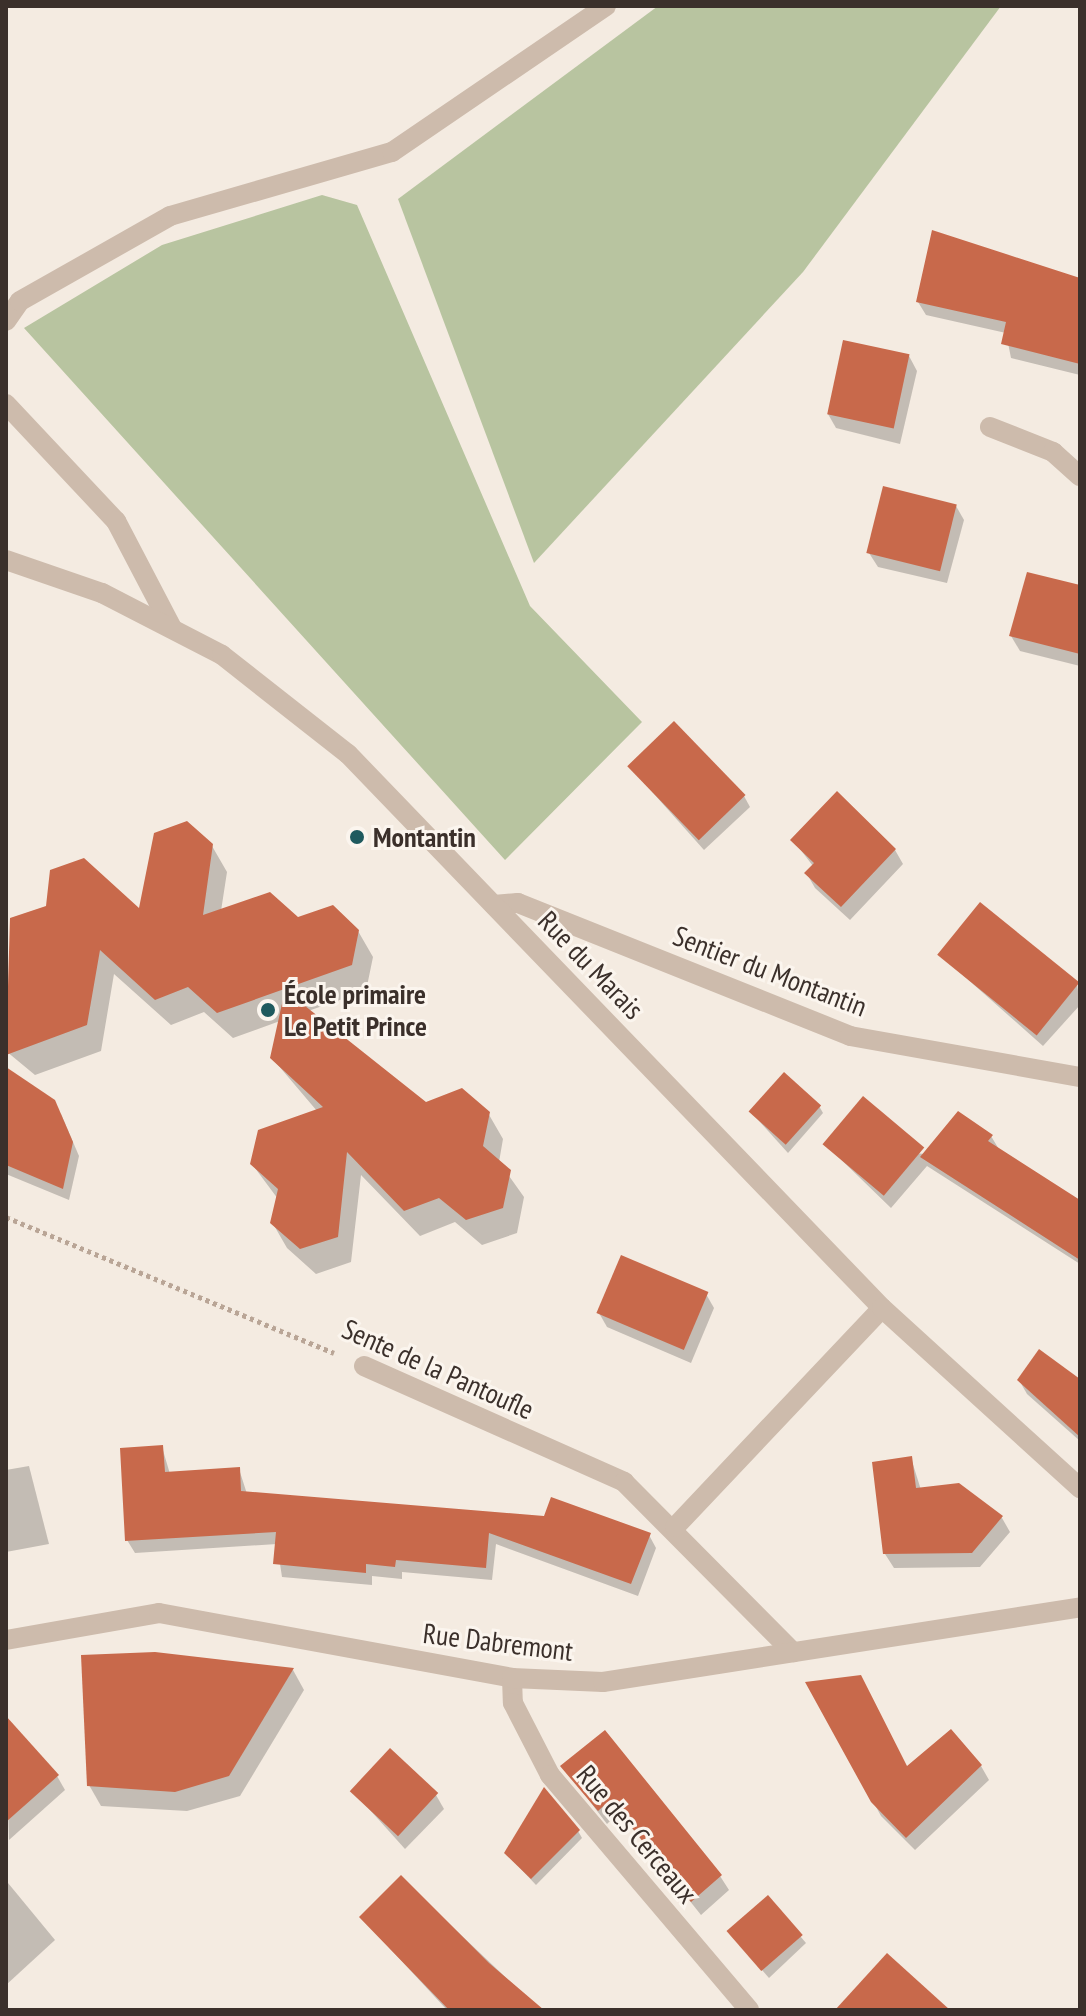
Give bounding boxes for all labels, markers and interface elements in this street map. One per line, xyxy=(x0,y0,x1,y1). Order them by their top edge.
place label: Montantin xyxy=(373,820,476,854)
marker: Montantin xyxy=(348,828,366,846)
street label: Rue du Marais xyxy=(531,904,651,1026)
street label: Sentier du Montantin xyxy=(669,919,871,1023)
place label: École primaire Le Petit Prince xyxy=(284,977,427,1043)
marker: École primaire Le Petit Prince xyxy=(259,1001,277,1019)
street label: Sente de la Pantoufle xyxy=(337,1312,539,1426)
street label: Rue Dabremont xyxy=(421,1616,575,1668)
street label: Rue des Cerceaux xyxy=(570,1758,704,1910)

